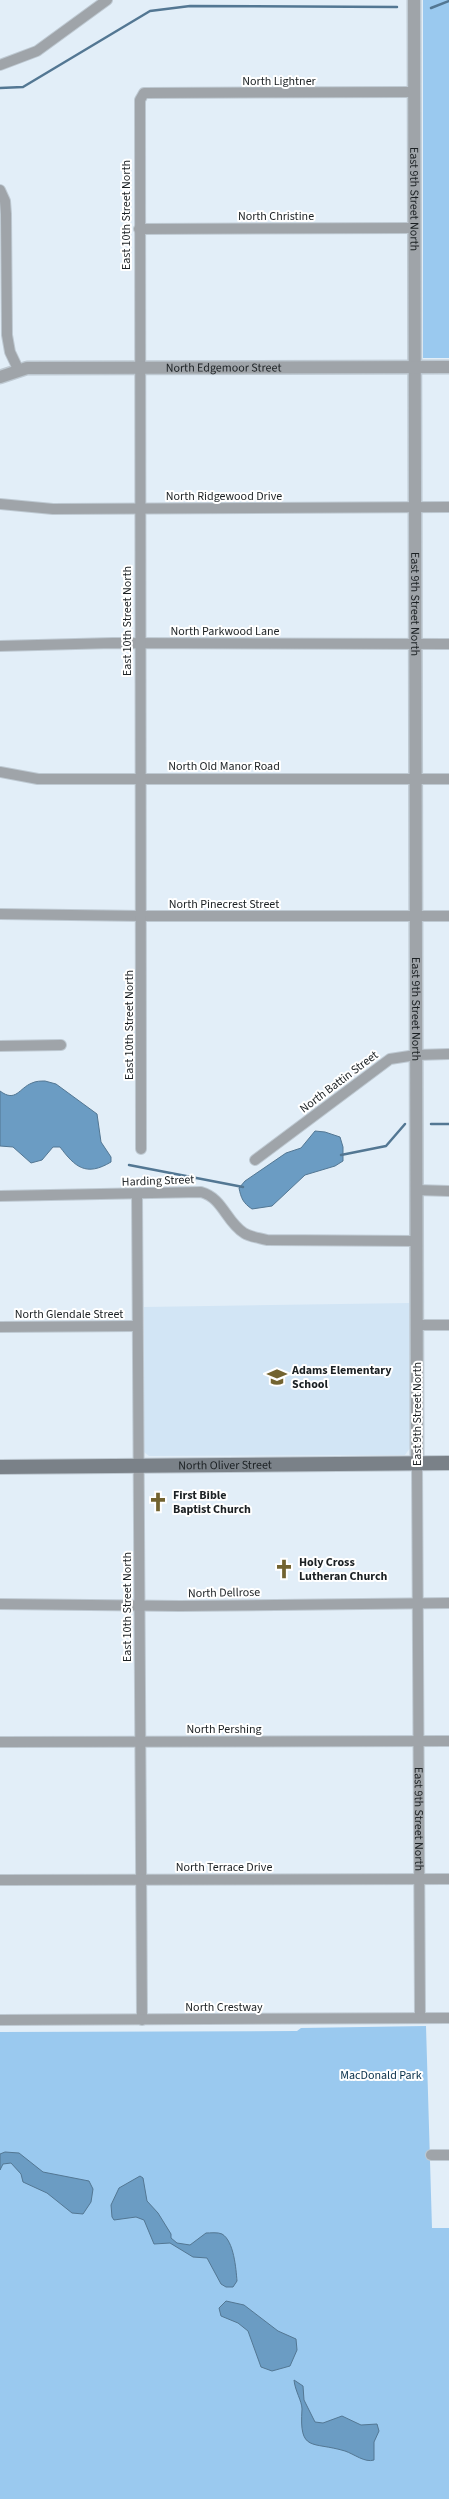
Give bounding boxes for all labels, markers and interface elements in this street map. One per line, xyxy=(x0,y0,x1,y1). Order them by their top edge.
street label: North Lightner xyxy=(242,73,317,90)
street label: East 9th Street North xyxy=(406,147,423,251)
street label: East 10th Street North xyxy=(118,160,135,270)
street label: North Christine xyxy=(238,208,314,225)
street label: North Edgemoor Street xyxy=(166,359,281,376)
street label: North Ridgewood Drive xyxy=(166,488,282,505)
street label: East 9th Street North xyxy=(407,552,424,656)
street label: East 10th Street North xyxy=(119,566,136,676)
street label: North Parkwood Lane xyxy=(171,623,279,640)
street label: North Old Manor Road xyxy=(168,758,280,775)
street label: North Pinecrest Street xyxy=(169,896,279,913)
street label: East 9th Street North xyxy=(407,957,425,1061)
street label: East 10th Street North xyxy=(121,970,138,1080)
street label: North Battin Street xyxy=(296,1047,382,1117)
street label: Harding Street xyxy=(121,1171,195,1191)
street label: North Glendale Street xyxy=(15,1306,123,1323)
place label: Adams Elementary School xyxy=(291,1362,392,1393)
street label: East 9th Street North xyxy=(409,1362,426,1466)
school or university icon: Adams Elementary School xyxy=(266,1366,288,1388)
street label: North Oliver Street xyxy=(178,1456,272,1474)
place label: First Bible Baptist Church xyxy=(173,1487,251,1518)
church icon: First Bible Baptist Church xyxy=(147,1491,169,1513)
street label: East 10th Street North xyxy=(119,1552,136,1662)
place label: Holy Cross Lutheran Church xyxy=(299,1554,388,1585)
church icon: Holy Cross Lutheran Church xyxy=(273,1558,295,1580)
street label: North Dellrose xyxy=(188,1584,260,1602)
street label: North Pershing xyxy=(186,1721,262,1738)
street label: East 9th Street North xyxy=(410,1767,428,1871)
street label: North Terrace Drive xyxy=(176,1859,272,1876)
street label: North Crestway xyxy=(185,1999,263,2016)
park label: MacDonald Park xyxy=(340,2067,422,2084)

